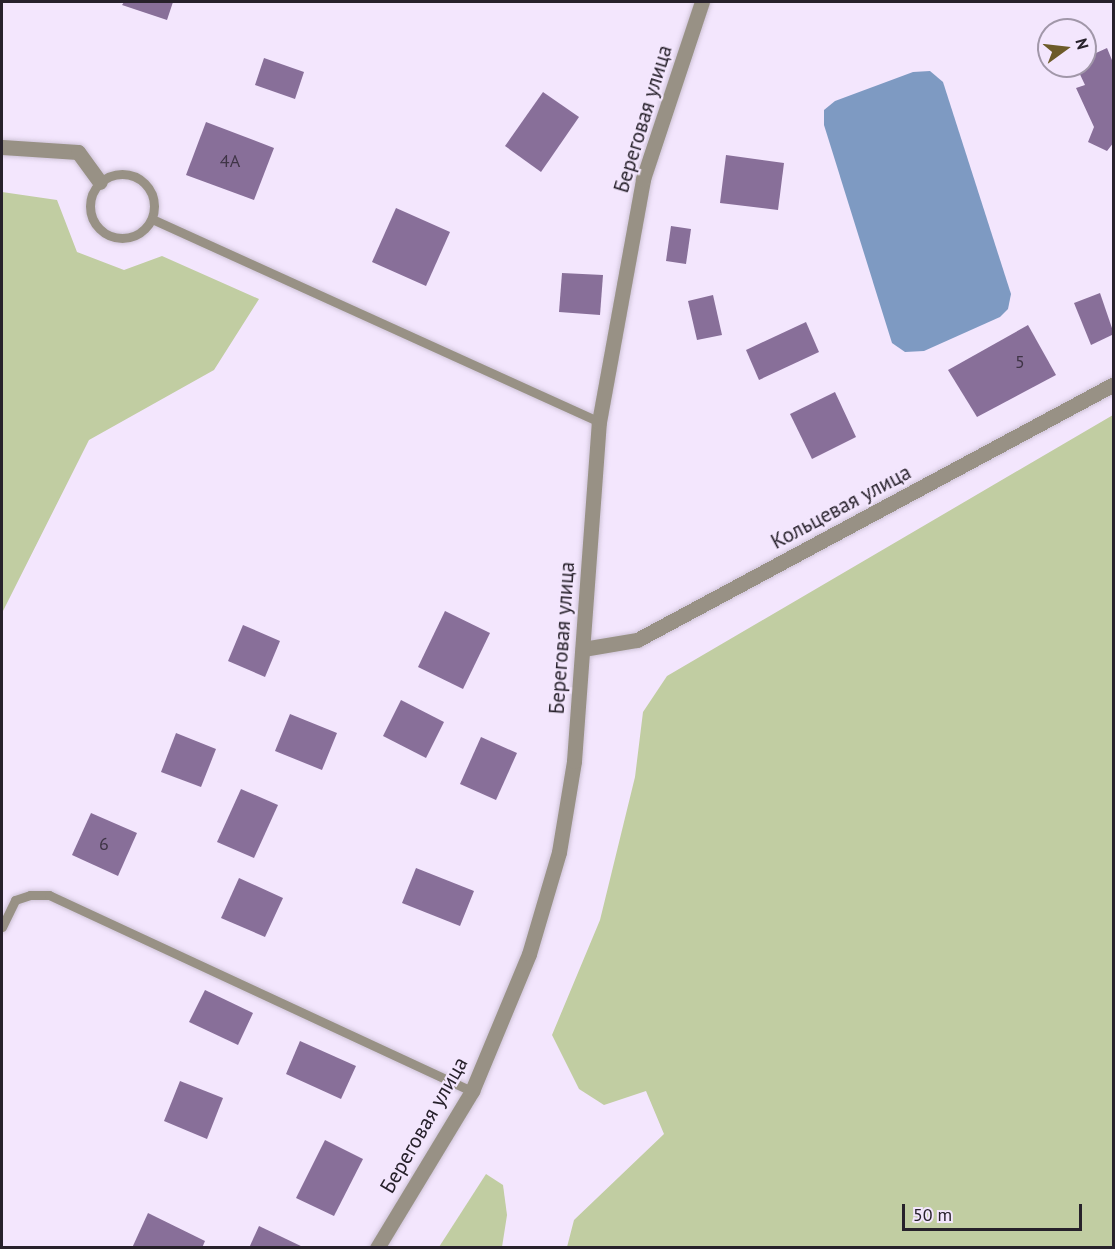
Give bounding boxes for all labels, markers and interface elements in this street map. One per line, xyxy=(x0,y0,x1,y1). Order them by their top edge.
north arrow xyxy=(1037,18,1097,78)
text: N xyxy=(1071,36,1093,52)
street label: Береговая улица xyxy=(609,42,677,196)
house number: 4А xyxy=(220,150,240,172)
house number: 5 xyxy=(1015,351,1025,373)
street label: Кольцевая улица xyxy=(767,459,915,555)
street label: Береговая улица xyxy=(544,561,580,715)
house number: 6 xyxy=(99,833,109,855)
street label: Береговая улица xyxy=(375,1053,473,1197)
scale bar xyxy=(905,1192,1085,1230)
text: 50 m xyxy=(913,1203,952,1226)

